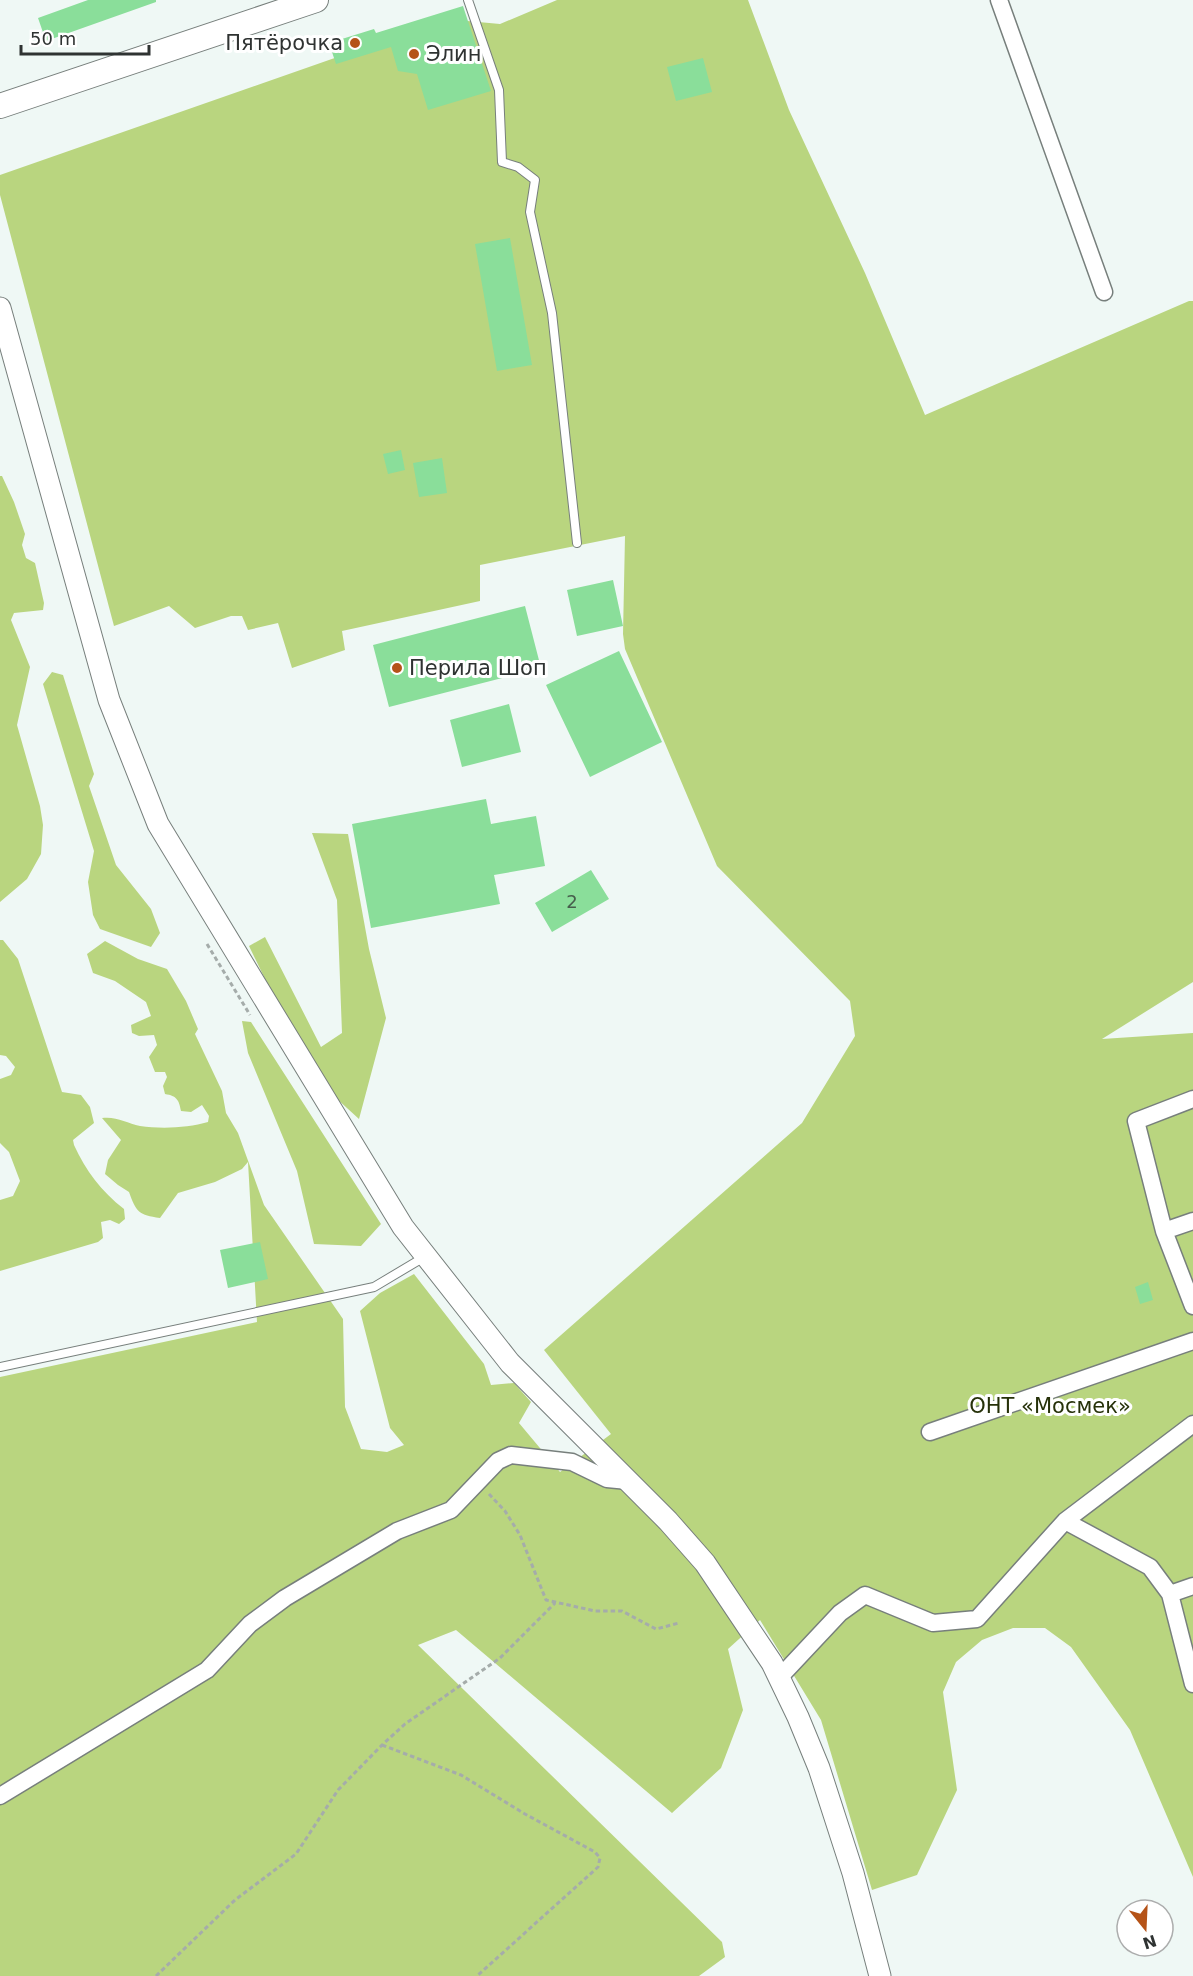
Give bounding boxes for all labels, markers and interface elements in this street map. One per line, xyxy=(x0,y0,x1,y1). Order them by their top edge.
scale bar xyxy=(21,18,148,56)
text: 50 m xyxy=(30,28,76,49)
place label: Пятёрочка xyxy=(225,31,343,55)
marker: Пятёрочка xyxy=(348,36,362,50)
place label: Элин xyxy=(426,42,481,66)
marker: Элин xyxy=(407,47,421,61)
place label: Перила Шоп xyxy=(409,656,547,680)
marker: Перила Шоп xyxy=(390,661,404,675)
house number: 2 xyxy=(566,891,578,912)
park label: ОНТ «Мосмек» xyxy=(969,1394,1131,1418)
north arrow xyxy=(1115,1898,1175,1958)
text: N xyxy=(1140,1931,1159,1953)

